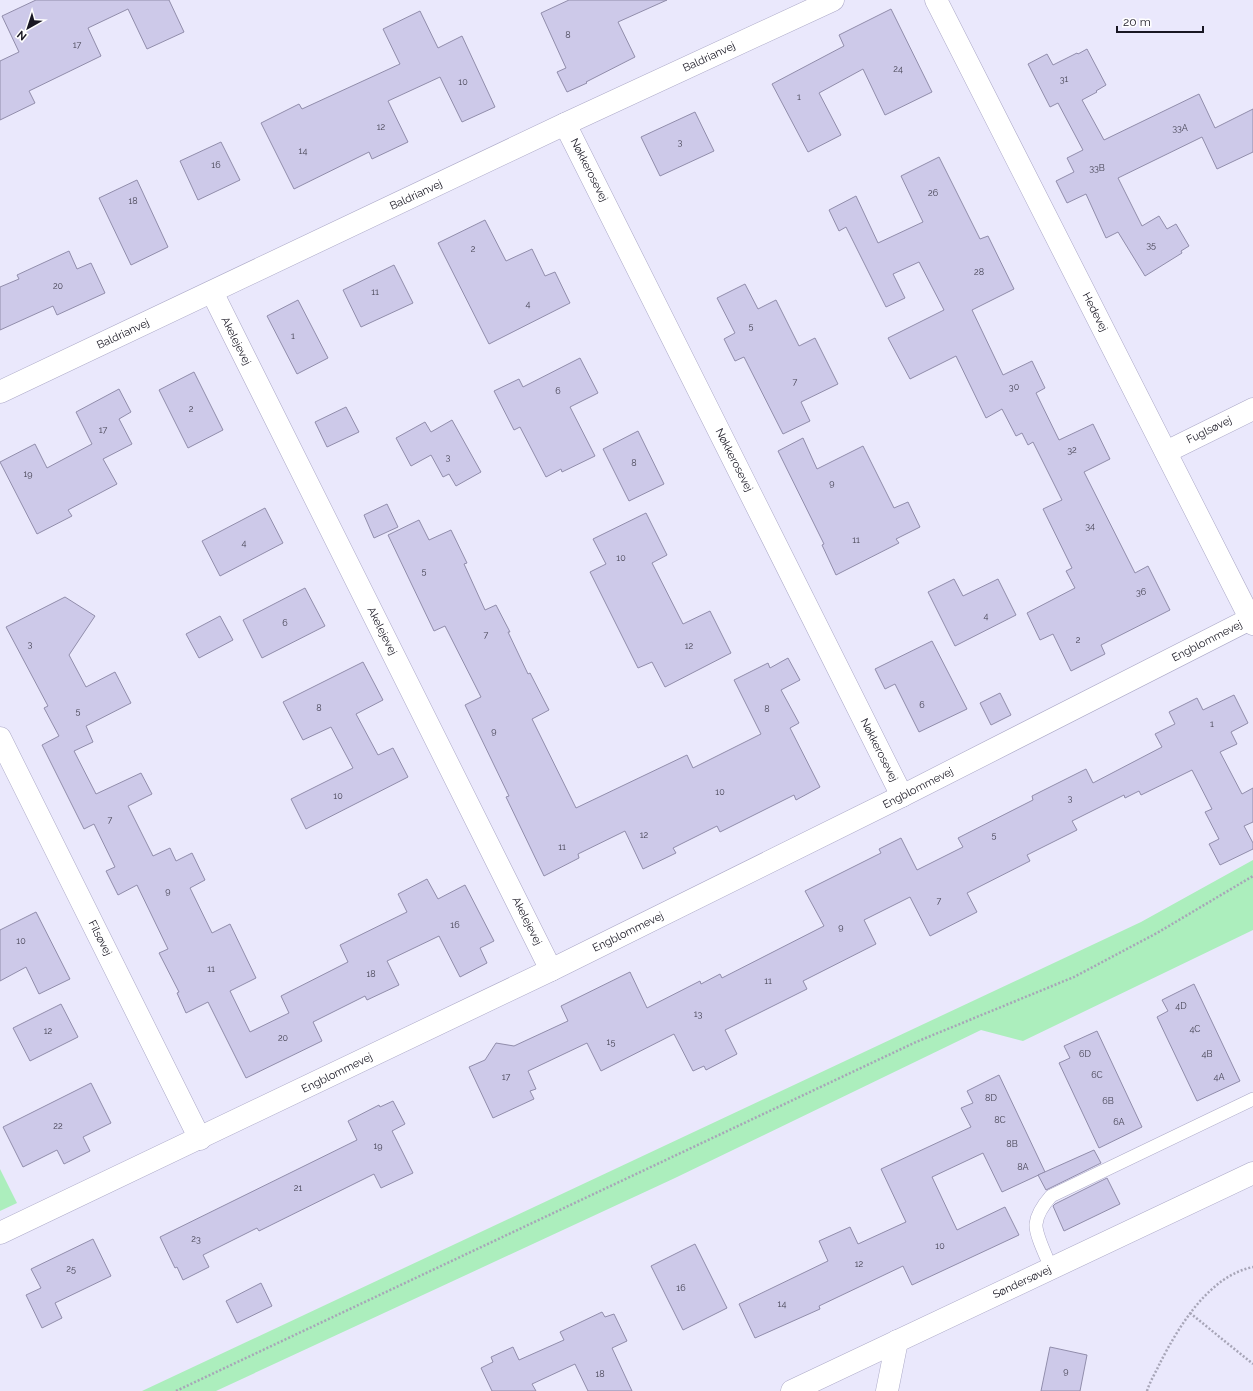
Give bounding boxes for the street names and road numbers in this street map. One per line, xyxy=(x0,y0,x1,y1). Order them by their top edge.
street label: Baldrianvej xyxy=(681,39,737,75)
street label: Nøkkerosevej xyxy=(567,136,611,204)
street label: Baldrianvej xyxy=(388,177,444,213)
street label: Hedevej xyxy=(1080,290,1110,334)
street label: Akelejevej xyxy=(218,315,254,367)
street label: Baldrianvej xyxy=(95,316,151,352)
street label: Fuglsøvej xyxy=(1184,413,1234,447)
street label: Nøkkerosevej xyxy=(712,426,756,494)
street label: Akelejevej xyxy=(364,605,400,657)
street label: Engblommevej xyxy=(1170,618,1244,664)
street label: Nøkkerosevej xyxy=(857,716,901,784)
street label: Engblommevej xyxy=(881,765,955,811)
street label: Akelejevej xyxy=(509,895,545,947)
street label: Engblommevej xyxy=(590,909,666,955)
street label: Filsøvej xyxy=(86,918,114,958)
street label: Engblommevej xyxy=(299,1050,375,1096)
street label: Søndersøvej xyxy=(991,1263,1053,1301)

